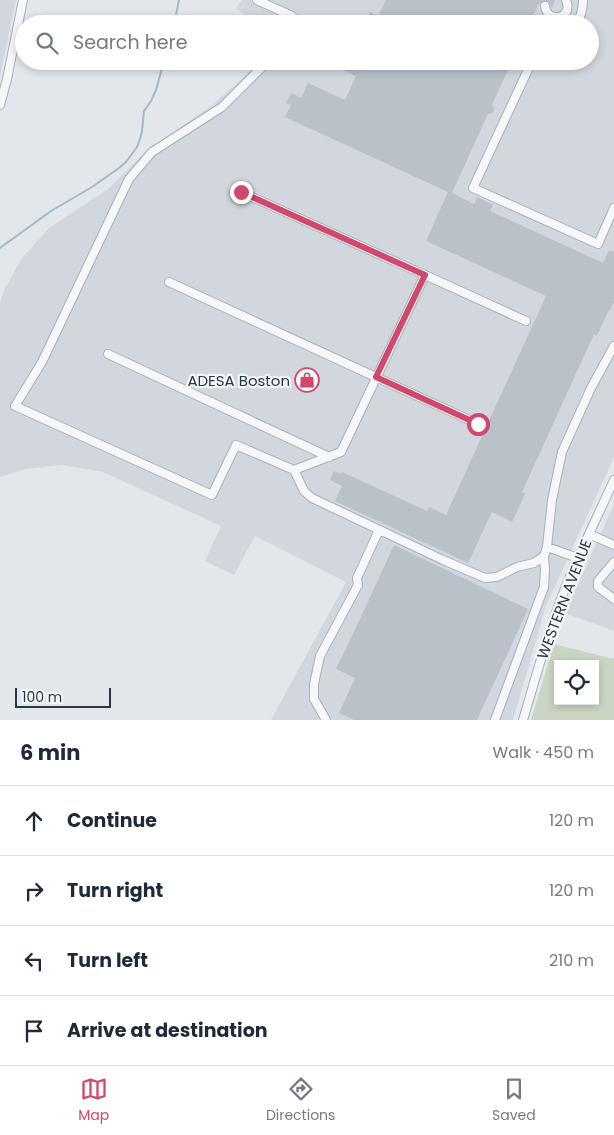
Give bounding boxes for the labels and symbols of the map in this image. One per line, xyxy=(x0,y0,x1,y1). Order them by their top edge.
route end xyxy=(230,181,253,204)
shop icon: ADESA Boston xyxy=(294,367,320,393)
place label: ADESA Boston xyxy=(187,370,290,391)
route start xyxy=(467,413,490,436)
street label: WESTERN AVENUE xyxy=(531,536,597,662)
scale bar xyxy=(15,685,111,708)

